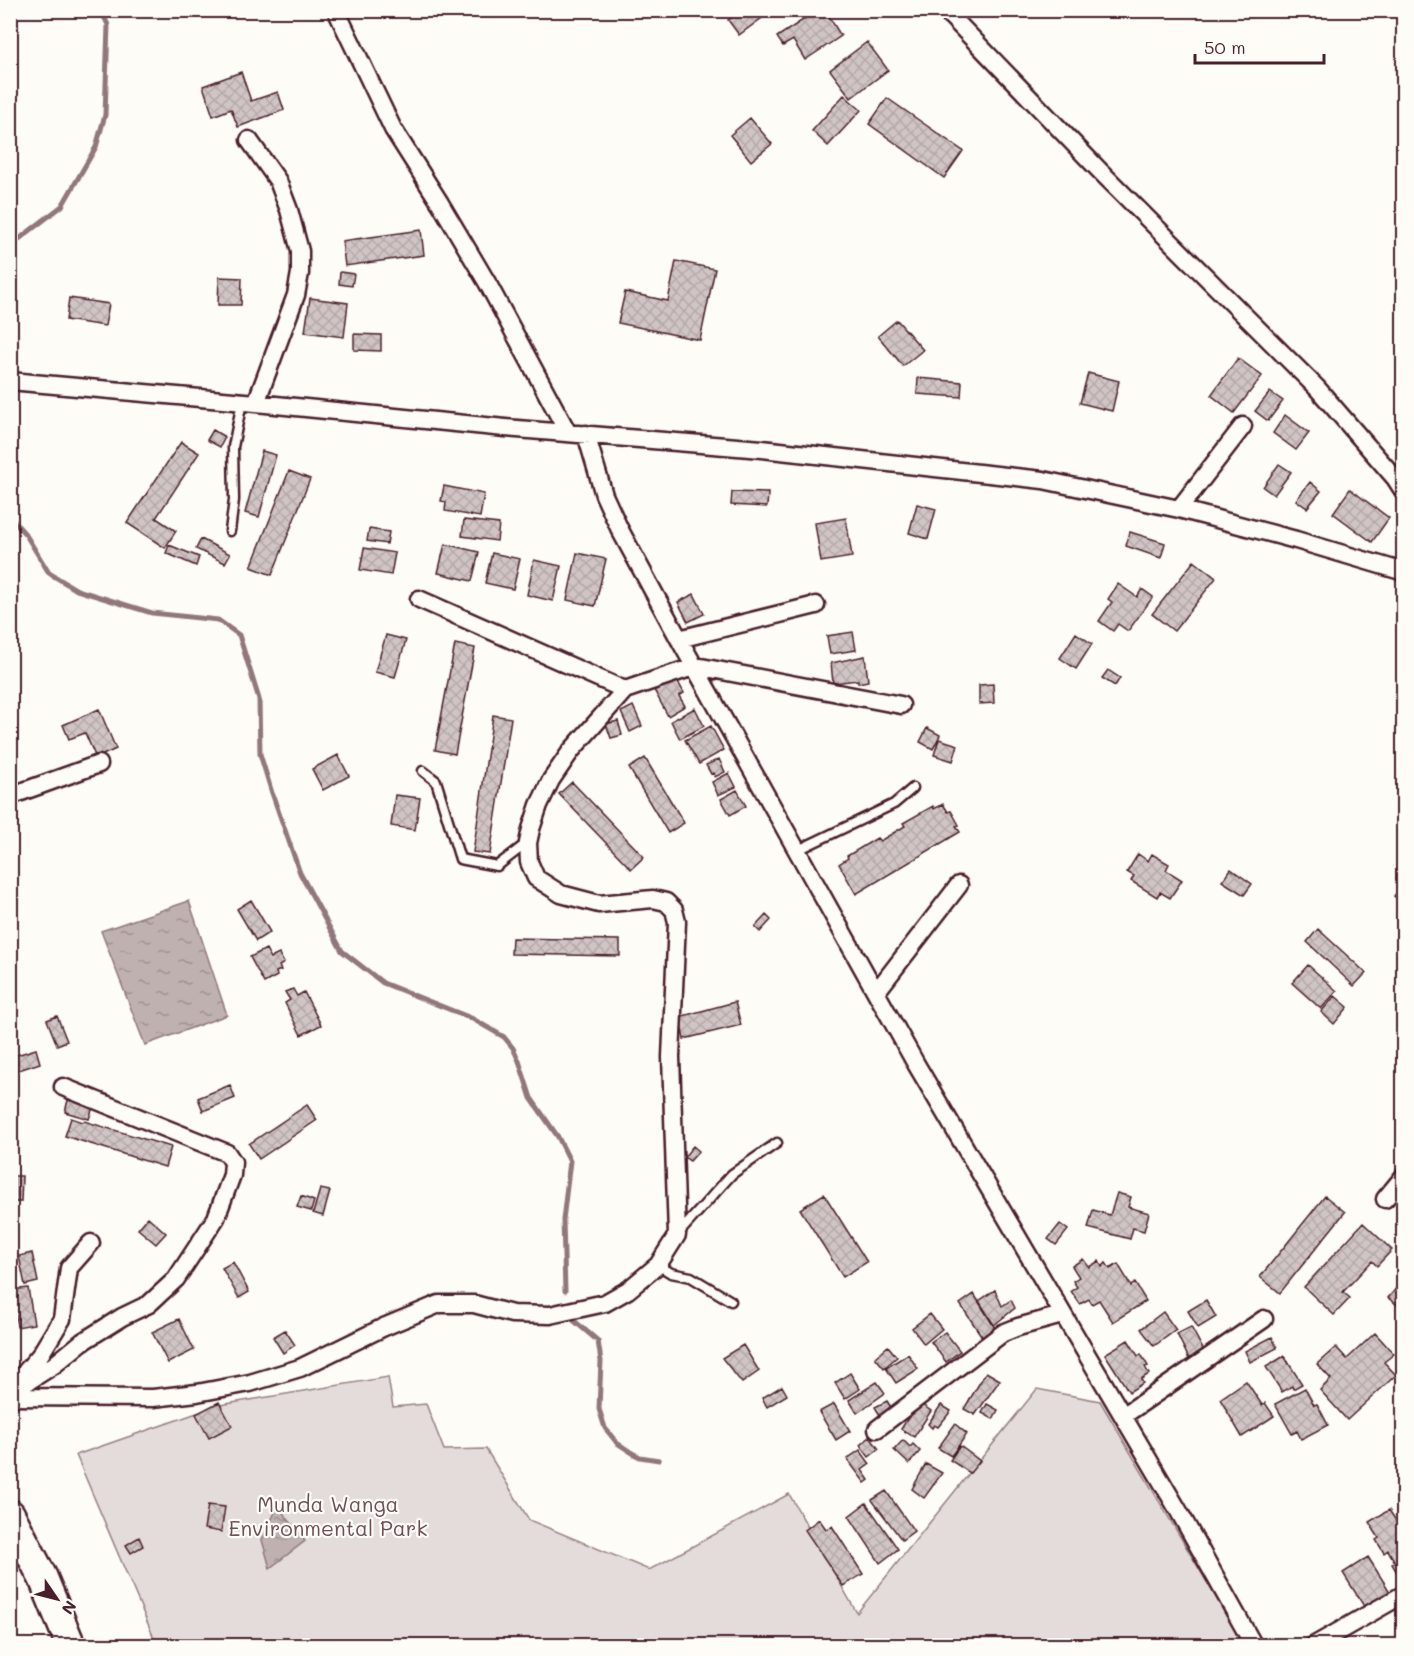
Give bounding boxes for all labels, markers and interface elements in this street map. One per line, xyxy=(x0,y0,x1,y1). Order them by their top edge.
scale bar xyxy=(1195,27,1324,65)
text: 50 m xyxy=(1204,35,1246,59)
park label: Munda Wanga Environmental Park xyxy=(228,1490,428,1541)
north arrow xyxy=(27,1569,87,1629)
text: N xyxy=(58,1597,82,1619)

